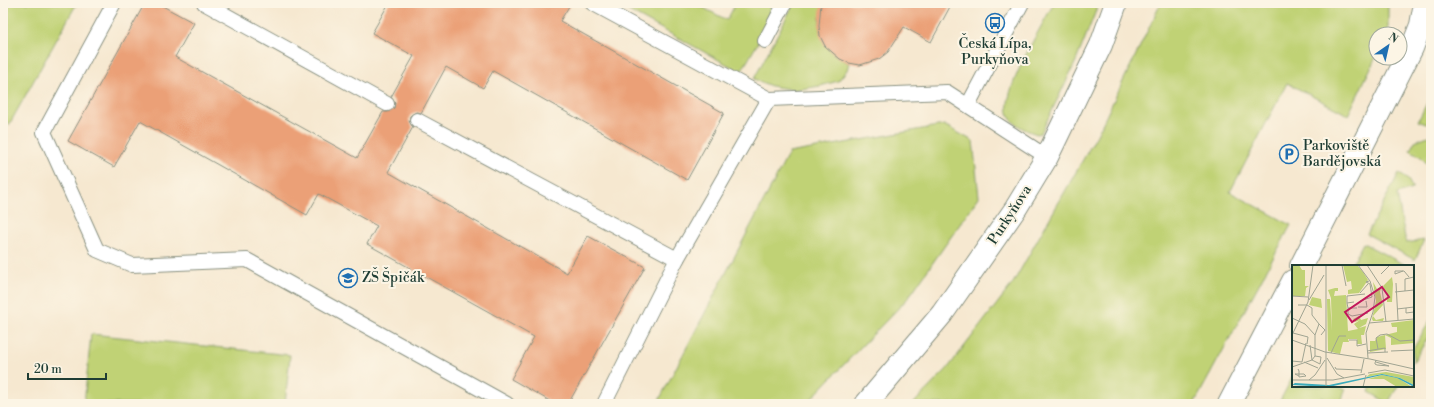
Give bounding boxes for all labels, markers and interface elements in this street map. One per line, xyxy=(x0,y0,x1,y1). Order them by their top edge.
bus stop icon: Česká Lípa, Purkyňova xyxy=(984,12,1006,34)
north arrow xyxy=(1368,26,1408,66)
text: N xyxy=(1386,30,1401,47)
place label: Česká Lípa, Purkyňova xyxy=(959,33,1031,69)
place label: Parkoviště Bardějovská xyxy=(1302,137,1382,171)
parking icon: Parkoviště Bardějovská xyxy=(1278,143,1300,165)
street label: Purkyňova xyxy=(984,181,1036,248)
inset map xyxy=(1292,265,1414,387)
school or university icon: ZŠ Špičák xyxy=(337,267,359,289)
place label: ZŠ Špičák xyxy=(362,267,425,287)
scale bar xyxy=(28,355,106,381)
text: 20 m xyxy=(34,362,62,377)

